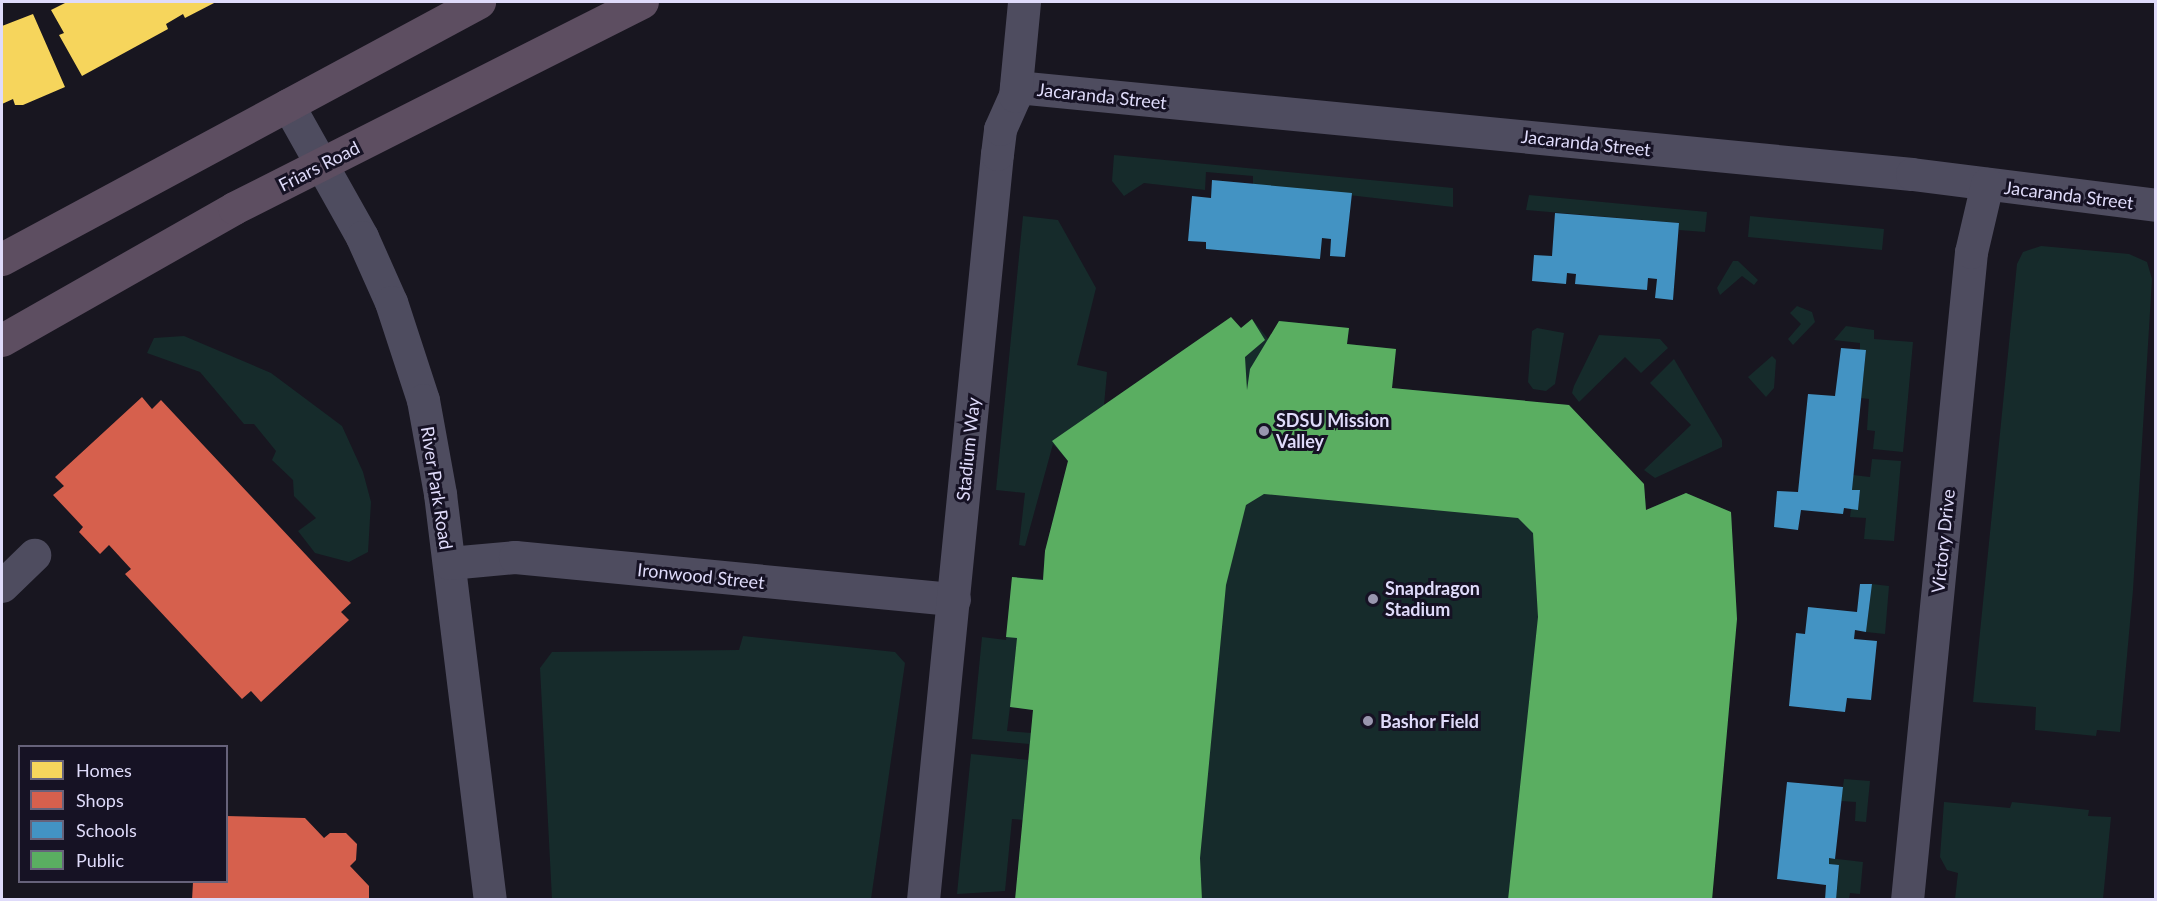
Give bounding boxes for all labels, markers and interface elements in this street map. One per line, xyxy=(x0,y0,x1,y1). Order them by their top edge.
street label: Jacaranda Street xyxy=(1036,78,1168,114)
street label: Jacaranda Street xyxy=(1520,125,1652,161)
street label: Friars Road xyxy=(275,136,363,196)
street label: Jacaranda Street xyxy=(2003,176,2135,214)
street label: Stadium Way xyxy=(952,396,984,502)
place label: SDSU Mission Valley xyxy=(1276,410,1390,452)
marker: SDSU Mission Valley xyxy=(1257,424,1271,438)
street label: River Park Road xyxy=(417,425,457,551)
street label: Victory Drive xyxy=(1927,488,1959,594)
street label: Ironwood Street xyxy=(636,559,766,593)
place label: Snapdragon Stadium xyxy=(1385,578,1480,620)
marker: Snapdragon Stadium xyxy=(1366,592,1380,606)
place label: Bashor Field xyxy=(1380,710,1479,732)
marker: Bashor Field xyxy=(1361,714,1375,728)
legend xyxy=(18,745,228,883)
text: Homes xyxy=(76,759,132,781)
text: Shops xyxy=(76,789,124,811)
text: Schools xyxy=(76,819,137,841)
text: Public xyxy=(76,849,124,871)

